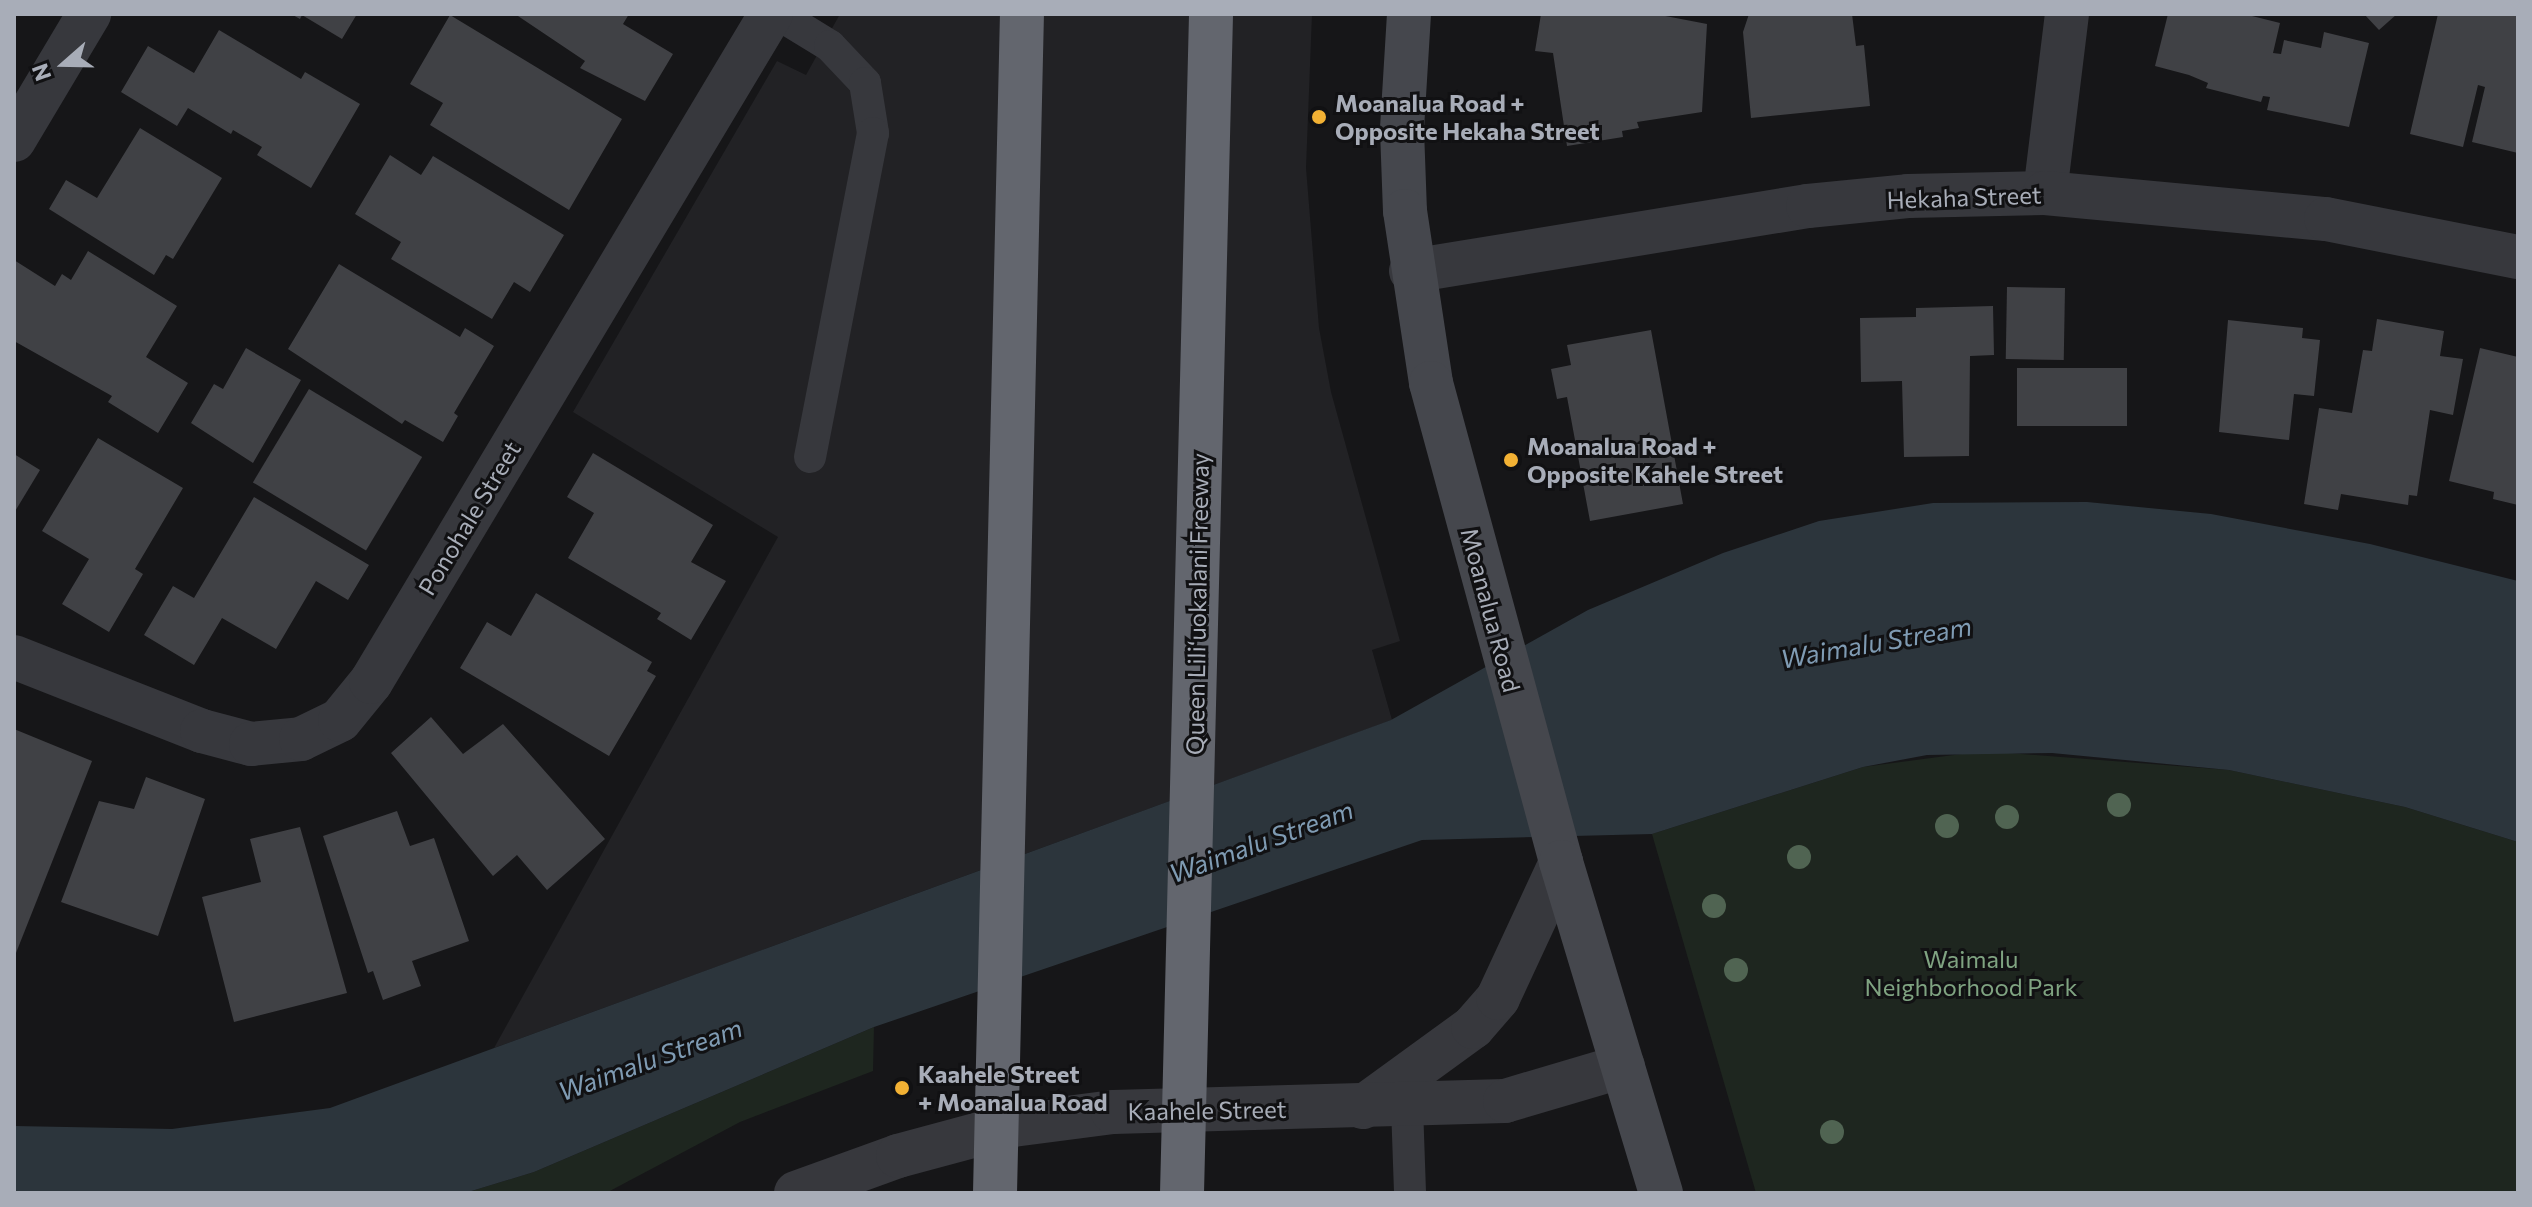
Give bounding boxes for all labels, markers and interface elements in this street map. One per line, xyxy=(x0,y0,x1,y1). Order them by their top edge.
north arrow xyxy=(24,24,104,104)
text: N xyxy=(25,60,56,85)
place label: Moanalua Road + Opposite Hekaha Street xyxy=(1335,89,1600,145)
marker: Moanalua Road + Opposite Hekaha Street xyxy=(1310,108,1328,126)
street label: Hekaha Street xyxy=(1886,180,2042,214)
place label: Moanalua Road + Opposite Kahele Street xyxy=(1527,432,1783,488)
street label: Ponohale Street xyxy=(412,436,526,600)
marker: Moanalua Road + Opposite Kahele Street xyxy=(1502,451,1520,469)
street label: Queen Liliʻuokalani Freeway xyxy=(1180,453,1214,755)
street label: Moanalua Road xyxy=(1455,525,1527,695)
water label: Waimalu Stream xyxy=(1778,610,1974,674)
water label: Waimalu Stream xyxy=(1165,793,1357,889)
park label: Waimalu Neighborhood Park xyxy=(1865,945,2077,1001)
water label: Waimalu Stream xyxy=(554,1011,746,1107)
place label: Kaahele Street + Moanalua Road xyxy=(918,1060,1108,1116)
marker: Kaahele Street + Moanalua Road xyxy=(893,1079,911,1097)
street label: Kaahele Street xyxy=(1127,1094,1287,1126)

